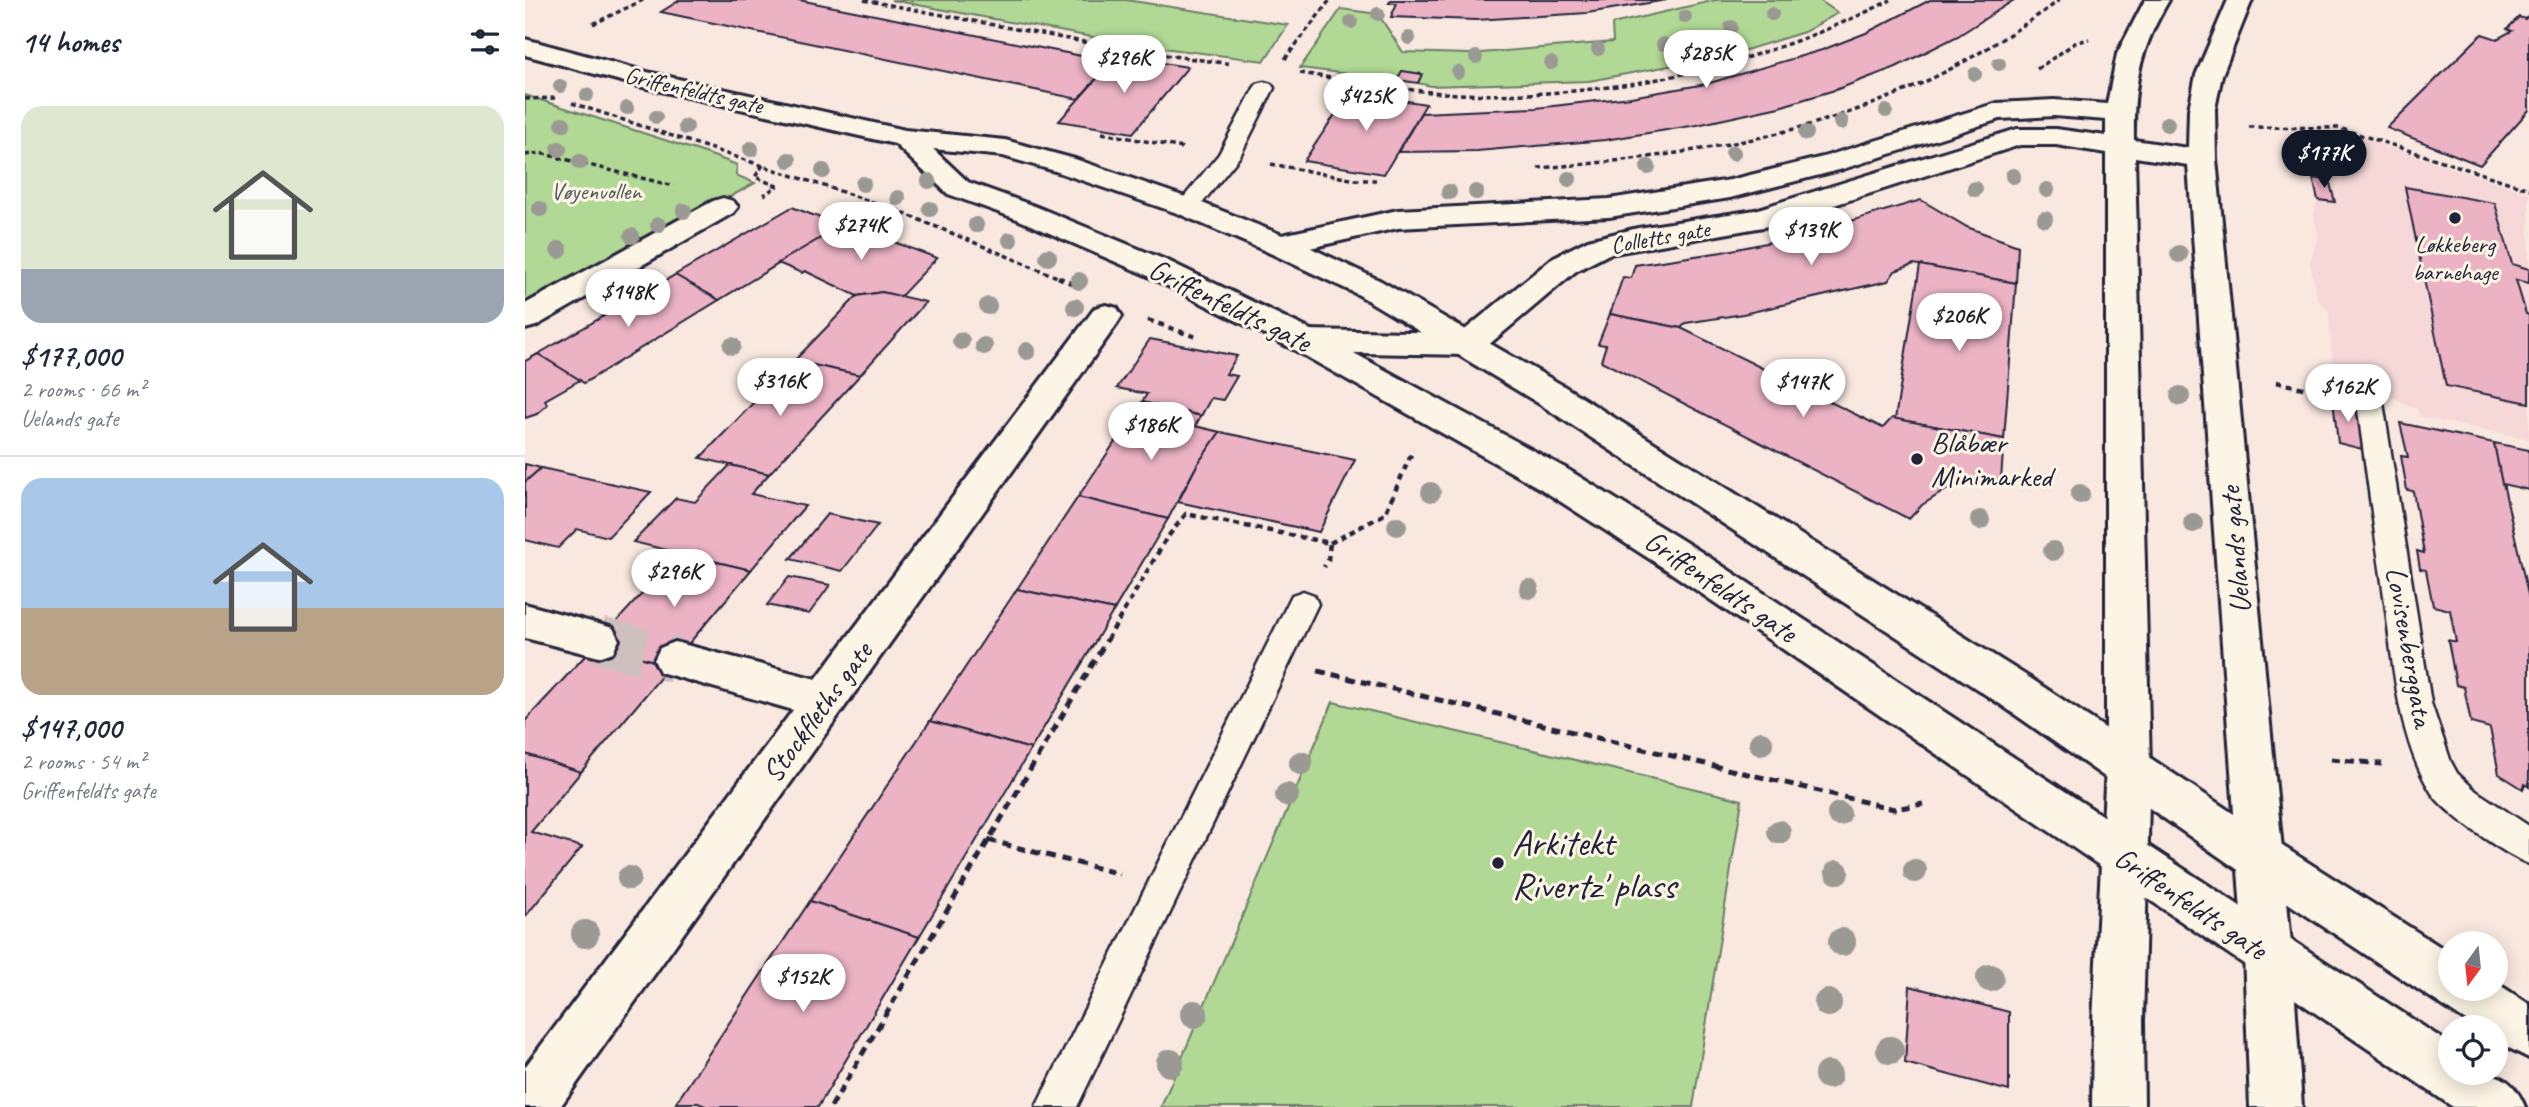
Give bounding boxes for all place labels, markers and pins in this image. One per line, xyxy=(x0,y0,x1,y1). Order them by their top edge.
pin: $285K xyxy=(1657,31,1755,90)
pin: $296K xyxy=(1075,36,1173,95)
pin: $425K xyxy=(1317,74,1415,133)
pin: $177K xyxy=(2275,130,2373,190)
pin: $274K xyxy=(812,202,910,262)
pin: $139K xyxy=(1762,208,1860,267)
marker: Løkkeberg barnehage xyxy=(2447,210,2463,226)
place label: Løkkeberg barnehage xyxy=(2412,229,2500,287)
pin: $148K xyxy=(579,270,677,329)
pin: $206K xyxy=(1910,294,2008,353)
pin: $316K xyxy=(731,358,829,418)
pin: $147K xyxy=(1754,360,1852,419)
pin: $162K xyxy=(2299,364,2397,424)
pin: $186K xyxy=(1102,402,1200,462)
place label: Blåbær Minimarked xyxy=(1931,423,2056,495)
marker: Blåbær Minimarked xyxy=(1909,451,1925,467)
pin: $296K xyxy=(625,550,723,609)
place label: Arkitekt Rivertz' plass xyxy=(1512,819,1679,909)
marker: Arkitekt Rivertz' plass xyxy=(1490,855,1506,871)
pin: $152K xyxy=(754,954,852,1014)

